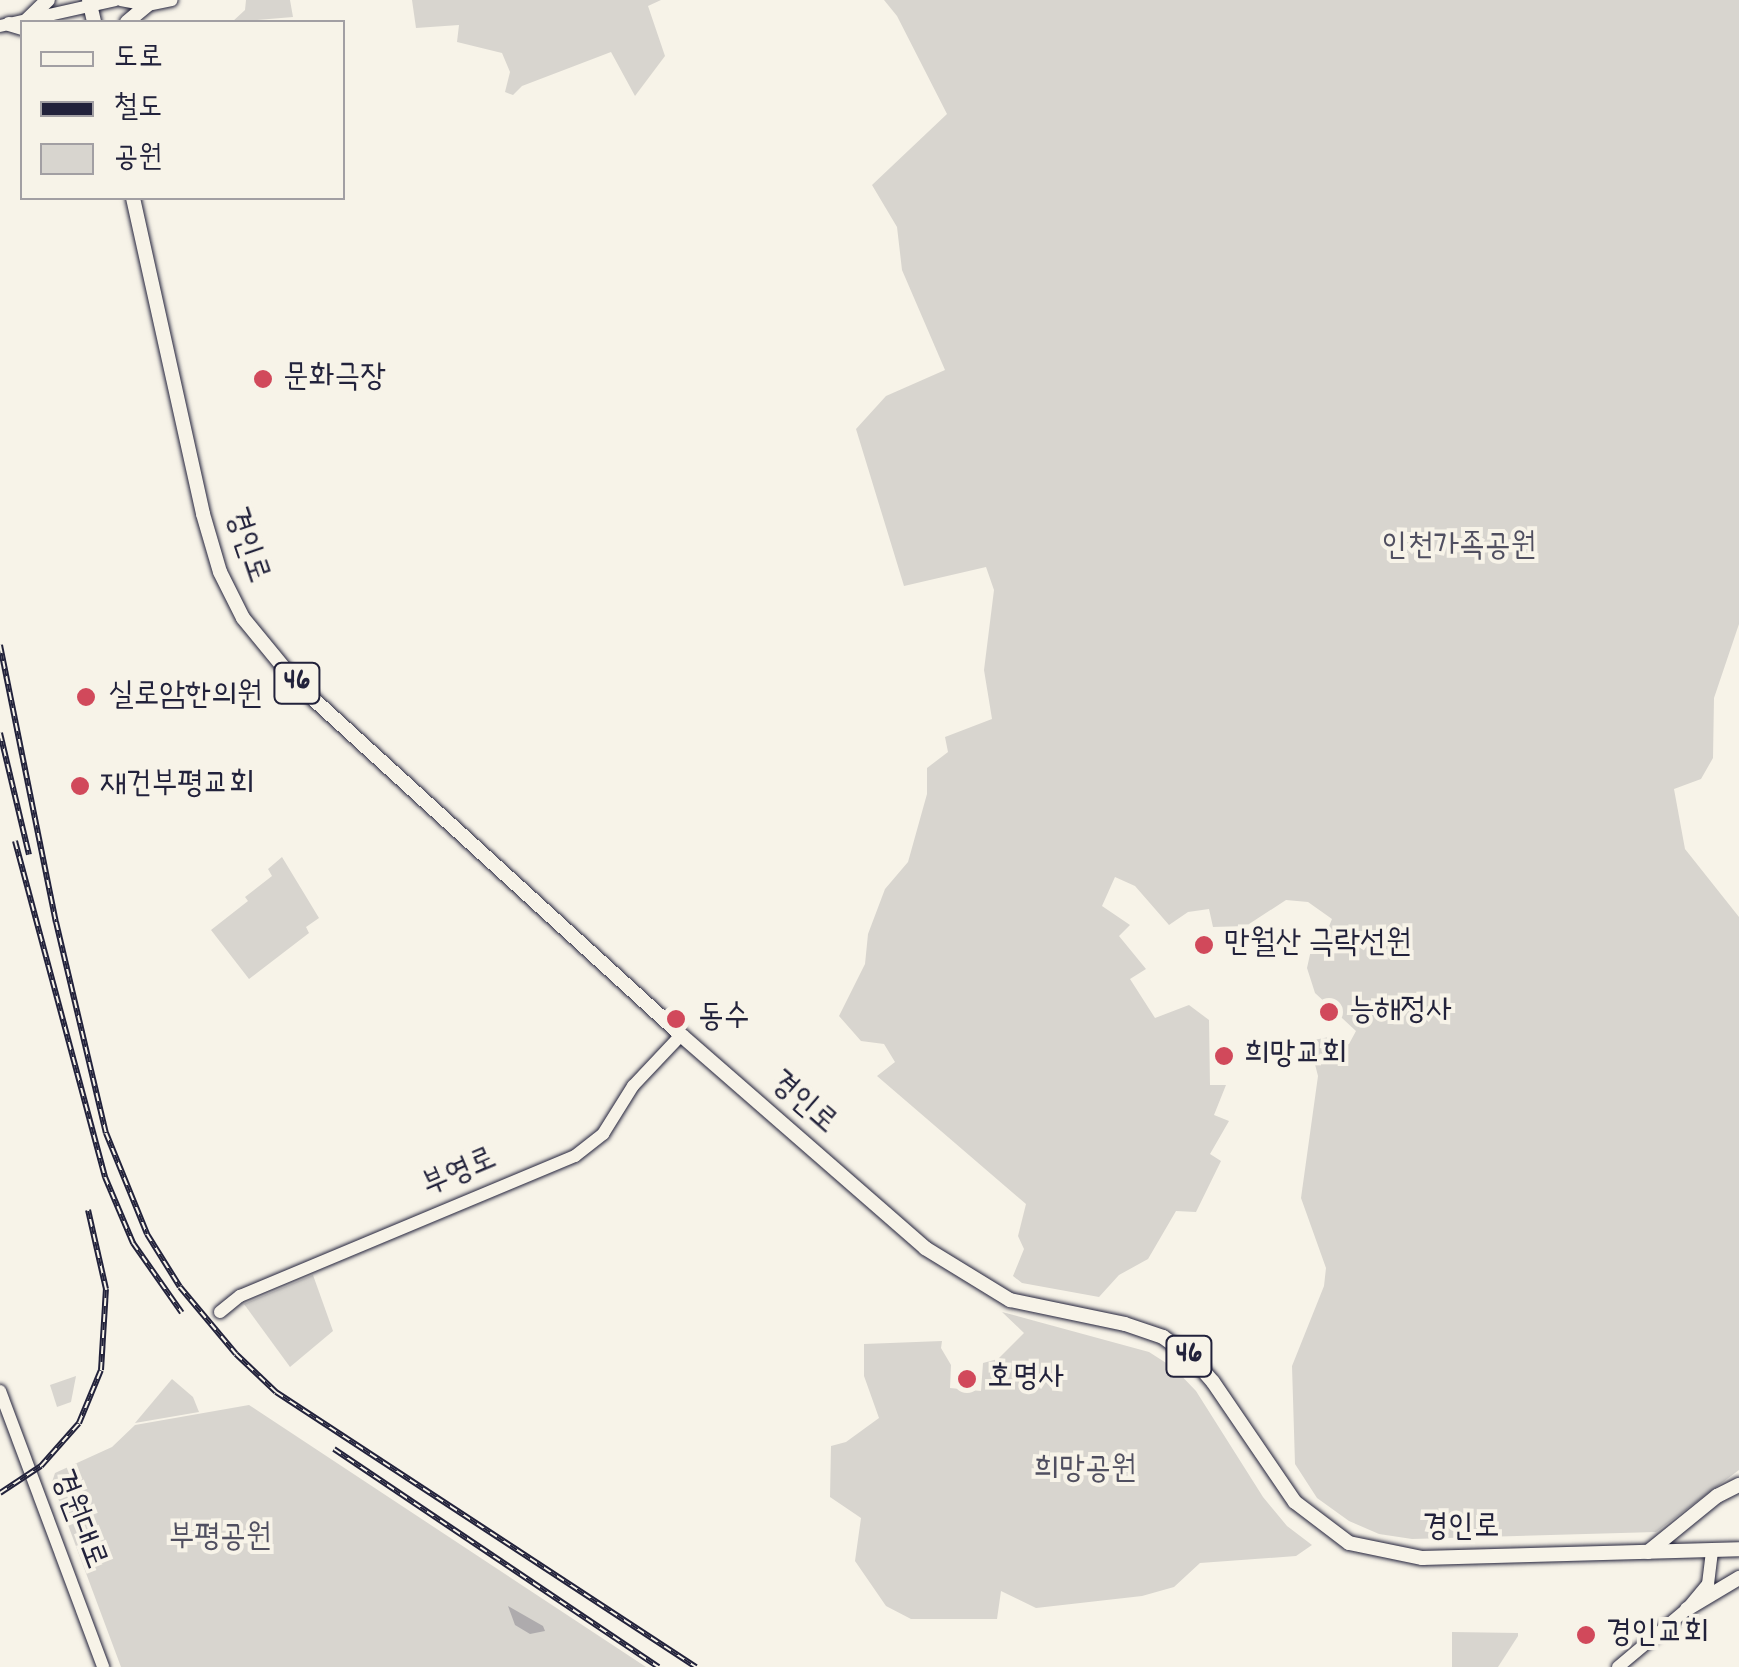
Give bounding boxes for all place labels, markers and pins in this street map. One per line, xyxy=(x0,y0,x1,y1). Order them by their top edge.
place label: 문화극장 xyxy=(283,360,386,398)
marker: 문화극장 xyxy=(252,368,274,390)
place label: 실로암한의원 xyxy=(108,678,262,716)
marker: 실로암한의원 xyxy=(73,684,99,710)
place label: 재건부평교회 xyxy=(100,767,255,805)
marker: 재건부평교회 xyxy=(69,775,91,797)
place label: 만월산 극락선원 xyxy=(1224,926,1412,964)
marker: 만월산 극락선원 xyxy=(1193,934,1215,956)
place label: 능해정사 xyxy=(1349,993,1452,1031)
place label: 동수 xyxy=(698,1000,750,1038)
marker: 능해정사 xyxy=(1318,1001,1340,1023)
marker: 동수 xyxy=(663,1006,689,1032)
place label: 희망교회 xyxy=(1244,1037,1347,1075)
marker: 희망교회 xyxy=(1213,1045,1235,1067)
place label: 호명사 xyxy=(987,1360,1064,1398)
marker: 호명사 xyxy=(956,1368,978,1390)
place label: 경인교회 xyxy=(1606,1616,1709,1654)
marker: 경인교회 xyxy=(1575,1624,1597,1646)

